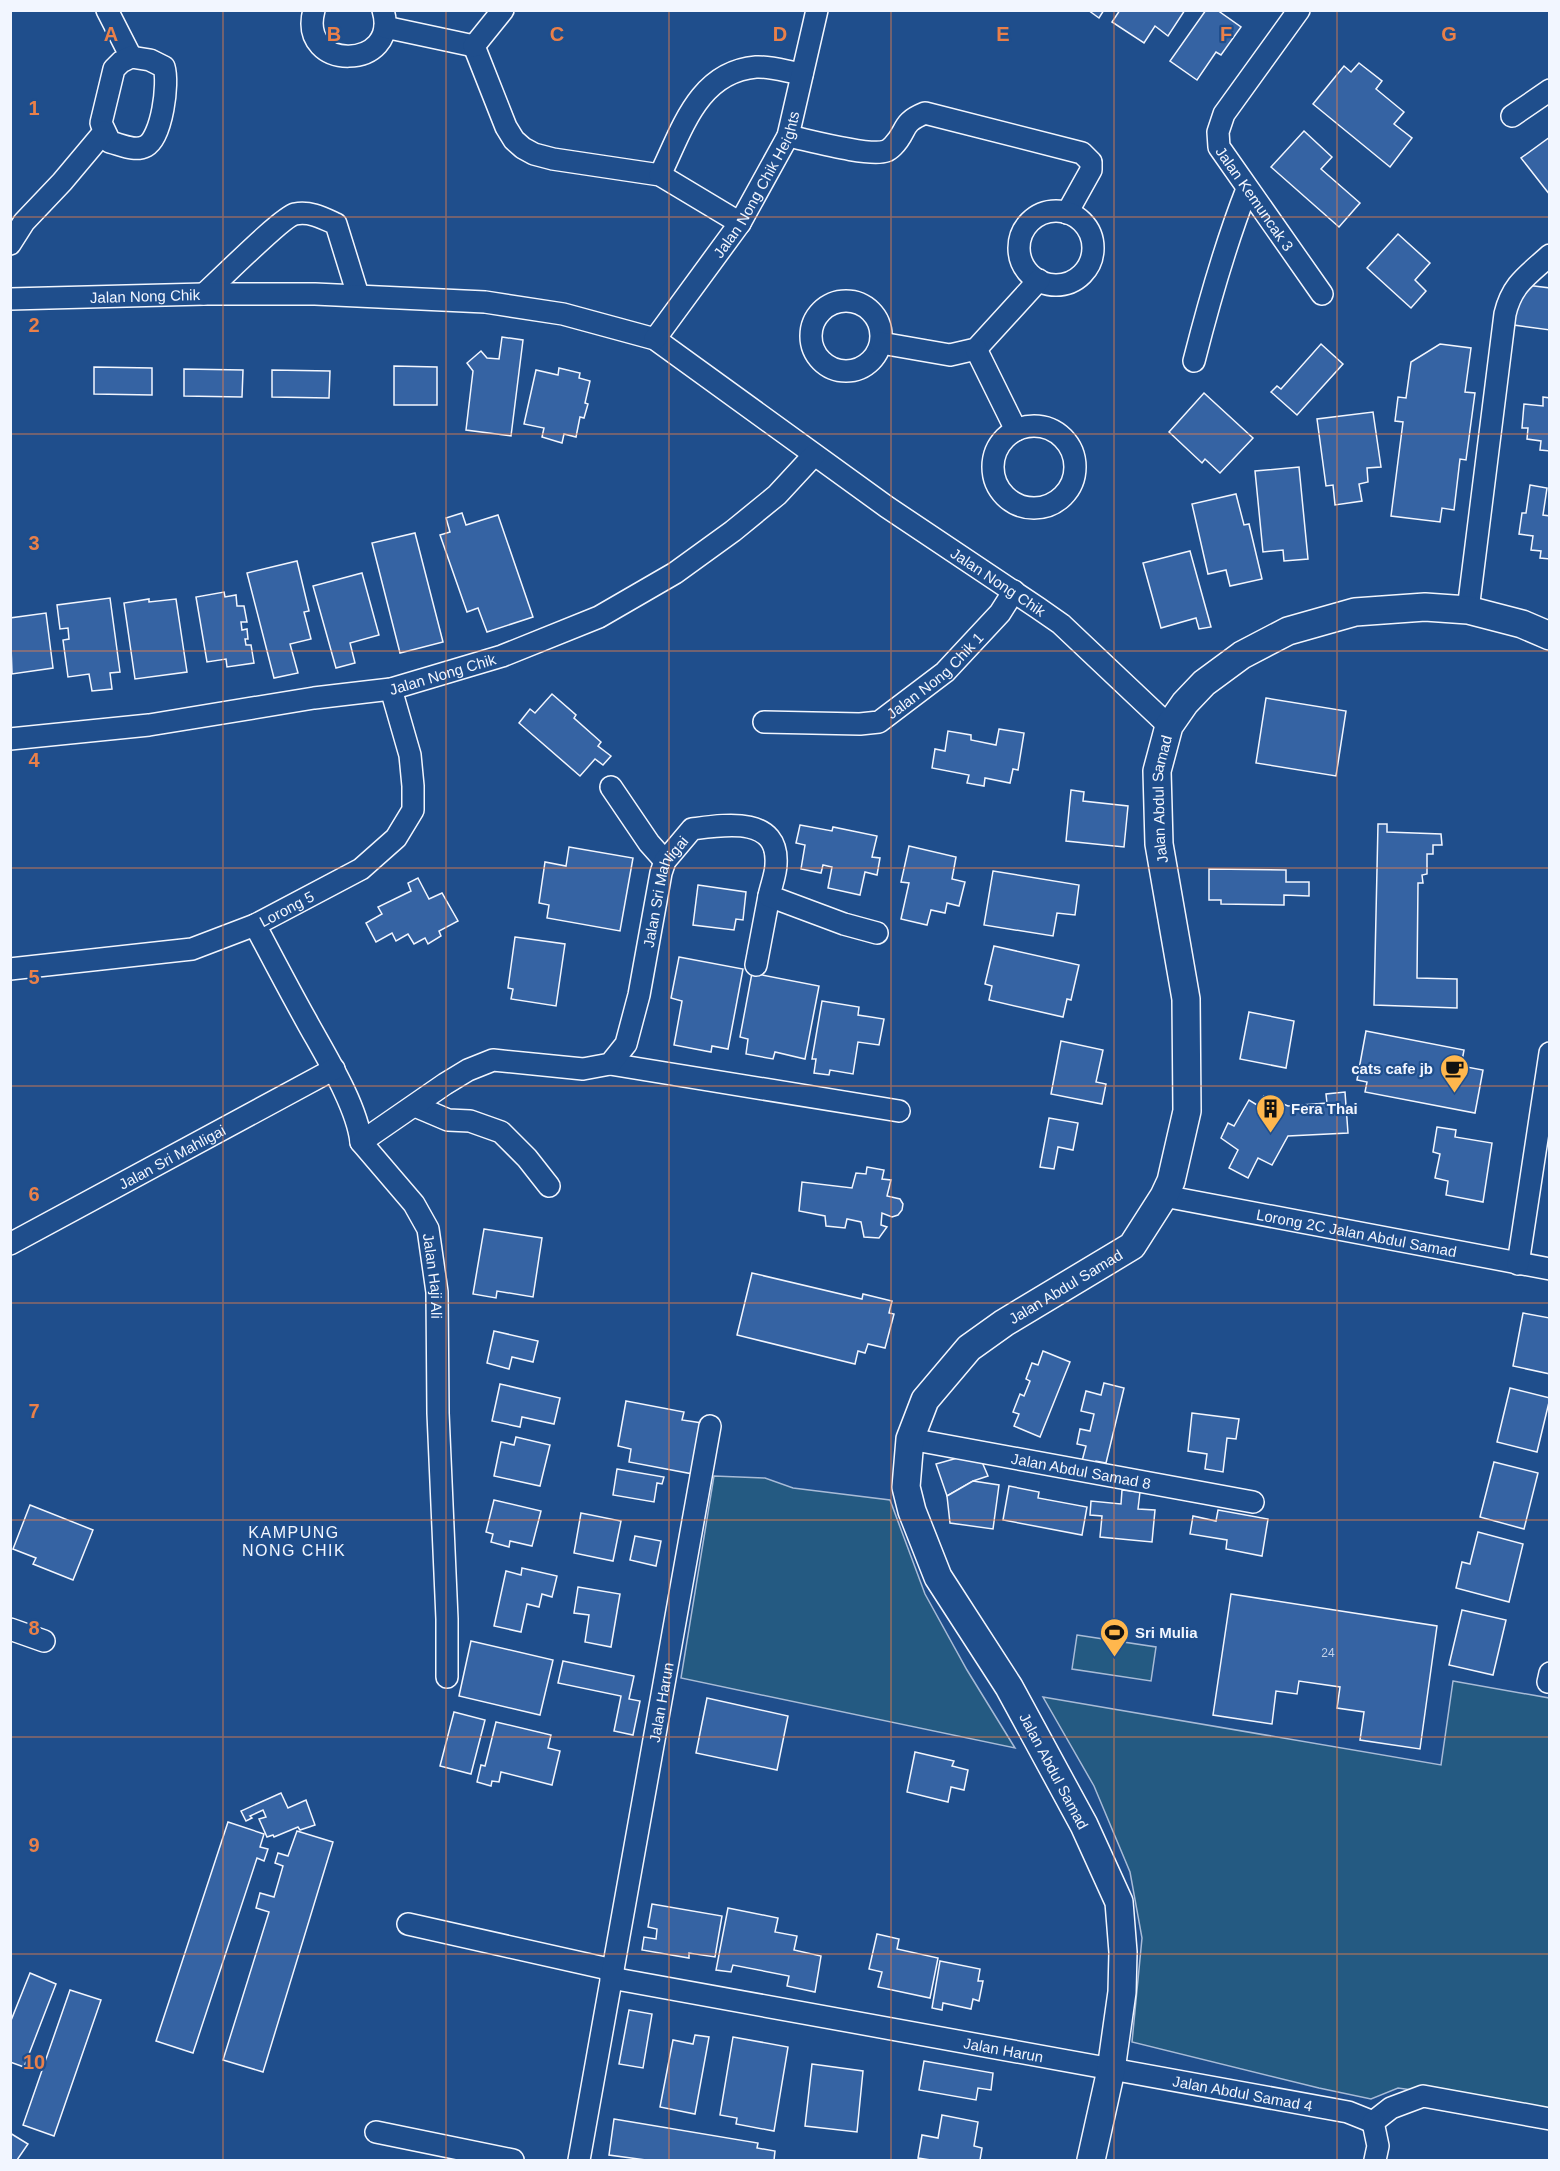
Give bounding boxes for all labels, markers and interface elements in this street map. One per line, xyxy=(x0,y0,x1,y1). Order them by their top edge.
text: A xyxy=(104,23,118,45)
text: B xyxy=(327,23,341,45)
text: C xyxy=(550,23,564,45)
text: D xyxy=(773,23,787,45)
text: E xyxy=(996,23,1010,45)
text: F xyxy=(1220,23,1232,45)
text: G xyxy=(1441,23,1457,45)
text: 1 xyxy=(28,97,40,119)
street label: Jalan Nong Chik Heights xyxy=(709,109,802,261)
street label: Jalan Kemuncak 3 xyxy=(1213,143,1297,254)
street label: Jalan Nong Chik xyxy=(90,286,201,305)
text: 2 xyxy=(28,314,40,336)
text: 3 xyxy=(28,532,40,554)
street label: Jalan Nong Chik xyxy=(948,544,1049,620)
street label: Jalan Nong Chik 1 xyxy=(883,629,986,722)
street label: Jalan Nong Chik xyxy=(387,650,498,698)
street label: Jalan Abdul Samad xyxy=(1149,733,1175,865)
text: 4 xyxy=(28,749,40,771)
street label: Jalan Sri Mahligai xyxy=(639,832,691,949)
street label: Lorong 5 xyxy=(256,887,317,930)
text: 5 xyxy=(28,966,40,988)
cafe icon: cats cafe jb xyxy=(1438,1052,1470,1094)
place label: cats cafe jb xyxy=(1351,1060,1433,1077)
building icon: Fera Thai xyxy=(1254,1092,1286,1134)
place label: Fera Thai xyxy=(1291,1100,1358,1117)
street label: Jalan Sri Mahligai xyxy=(116,1121,228,1192)
text: 6 xyxy=(28,1183,40,1205)
street label: Lorong 2C Jalan Abdul Samad xyxy=(1255,1205,1458,1260)
street label: Jalan Haji Ali xyxy=(420,1232,446,1319)
street label: Jalan Abdul Samad xyxy=(1006,1246,1125,1327)
text: 7 xyxy=(28,1400,40,1422)
street label: Jalan Abdul Samad 8 xyxy=(1010,1449,1152,1492)
district label: KAMPUNG NONG CHIK xyxy=(242,1524,346,1559)
sports icon: Sri Mulia xyxy=(1098,1616,1130,1658)
text: 8 xyxy=(28,1617,40,1639)
place label: Sri Mulia xyxy=(1135,1624,1198,1641)
house number: 24 xyxy=(1321,1646,1335,1660)
street label: Jalan Harun xyxy=(645,1661,676,1744)
street label: Jalan Abdul Samad xyxy=(1016,1710,1092,1832)
text: 9 xyxy=(28,1834,40,1856)
street label: Jalan Harun xyxy=(962,2034,1045,2065)
text: 10 xyxy=(23,2051,45,2073)
street label: Jalan Abdul Samad 4 xyxy=(1171,2072,1314,2114)

